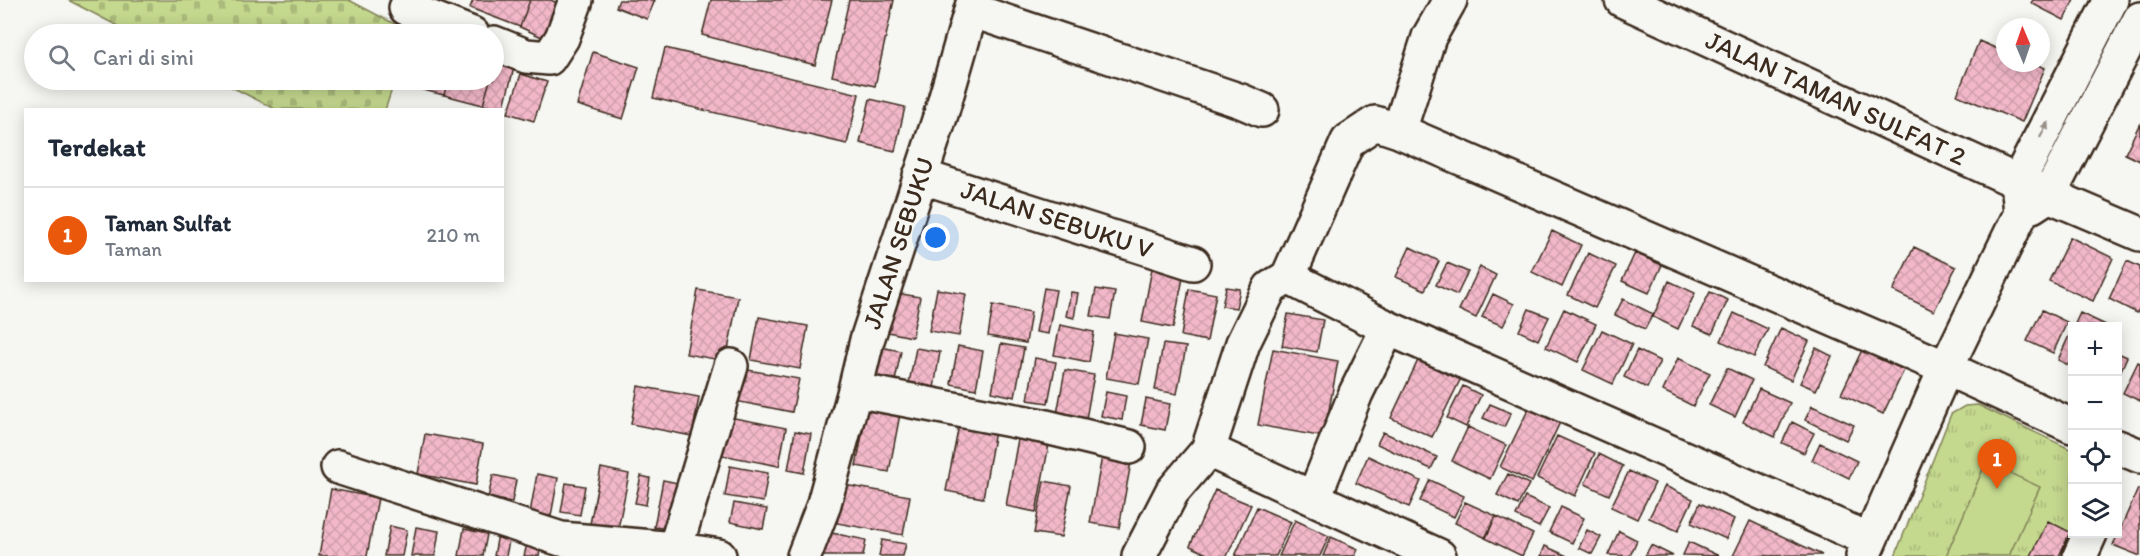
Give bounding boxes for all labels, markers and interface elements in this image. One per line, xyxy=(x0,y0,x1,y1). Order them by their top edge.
north arrow xyxy=(1996,18,2050,72)
search box xyxy=(24,24,504,90)
street label: JALAN TAMAN SULFAT 2 xyxy=(1701,24,1971,172)
icon: search xyxy=(45,41,78,74)
text: Cari di sini xyxy=(93,44,194,71)
one-way arrow xyxy=(2040,121,2049,138)
text: Terdekat xyxy=(48,131,146,163)
street label: JALAN SEBUKU xyxy=(855,153,941,333)
street label: JALAN SEBUKU V xyxy=(957,173,1157,265)
text: Taman Sulfat xyxy=(105,210,231,237)
text: 1 xyxy=(63,223,72,247)
text: 210 m xyxy=(427,223,480,247)
your location xyxy=(921,223,950,252)
text: Taman xyxy=(105,237,162,261)
map controls xyxy=(2068,322,2122,538)
button: + xyxy=(2068,322,2122,376)
button: − xyxy=(2068,376,2122,430)
button: locate xyxy=(2068,430,2122,484)
pin: 1 xyxy=(1978,440,2016,489)
button: layers xyxy=(2068,484,2122,538)

